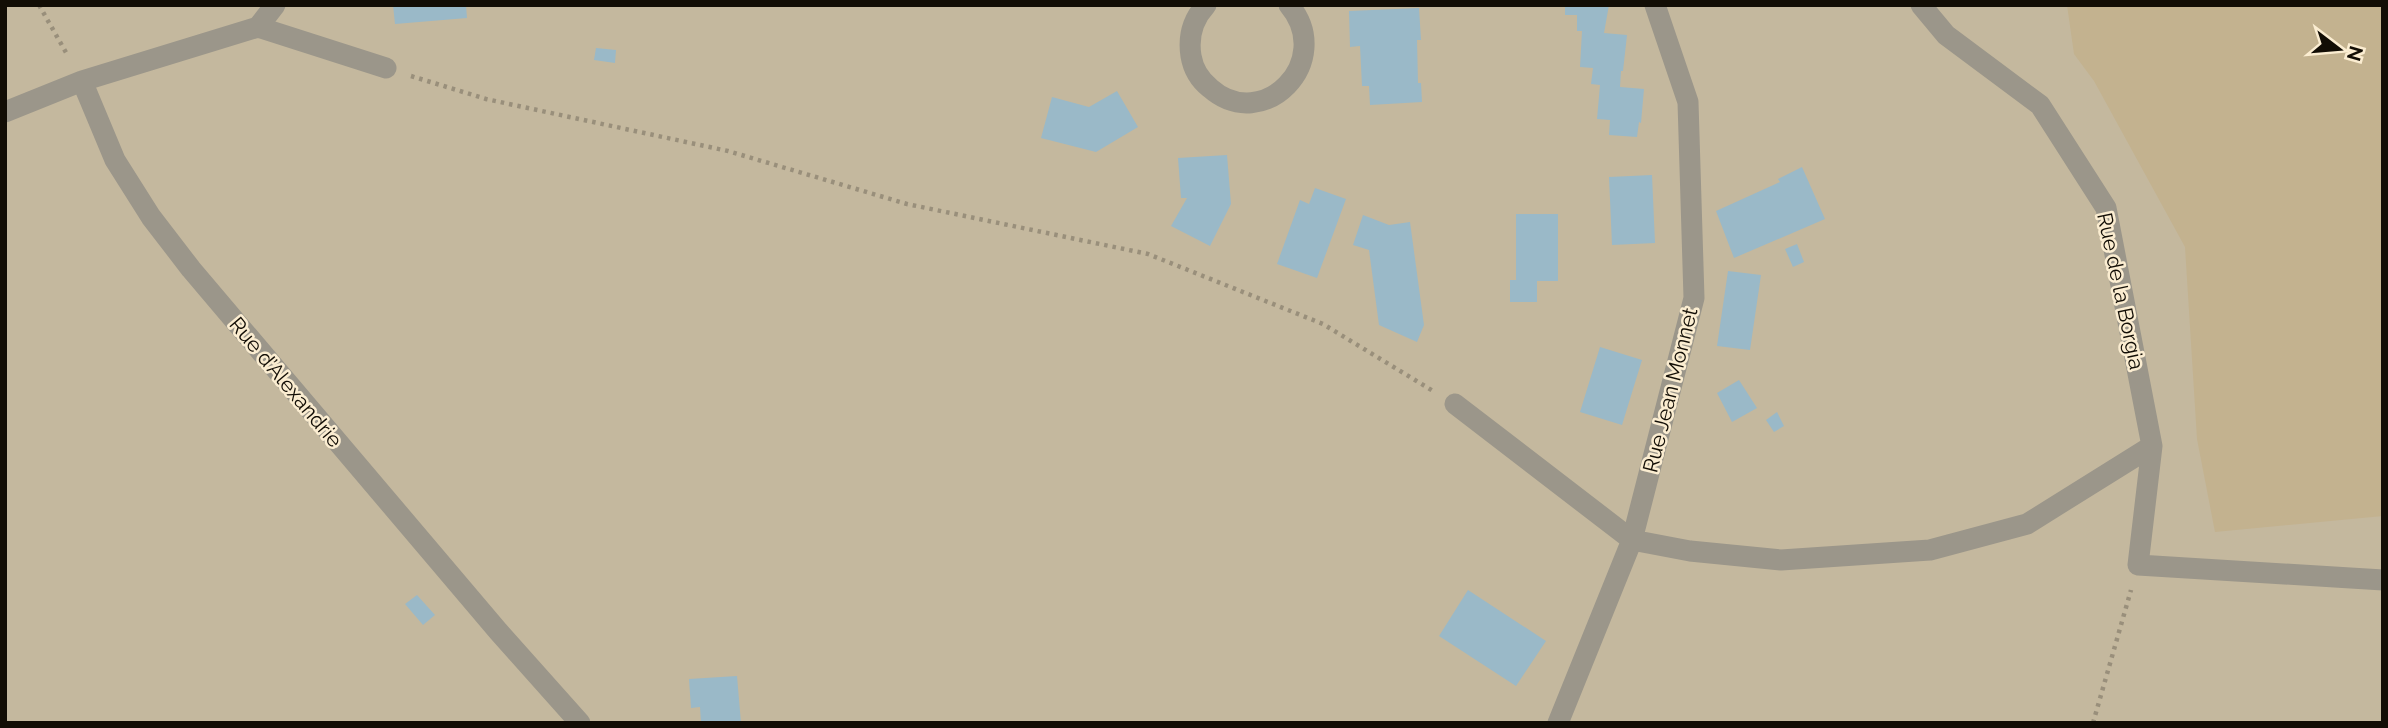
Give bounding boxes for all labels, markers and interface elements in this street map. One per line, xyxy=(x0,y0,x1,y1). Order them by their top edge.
north arrow xyxy=(2304,14,2374,84)
text: N xyxy=(2343,44,2368,64)
street label: Rue de la Borgia xyxy=(2092,210,2150,372)
street label: Rue Jean Monnet xyxy=(1637,305,1703,475)
street label: Rue d’Alexandrie xyxy=(224,312,348,452)

